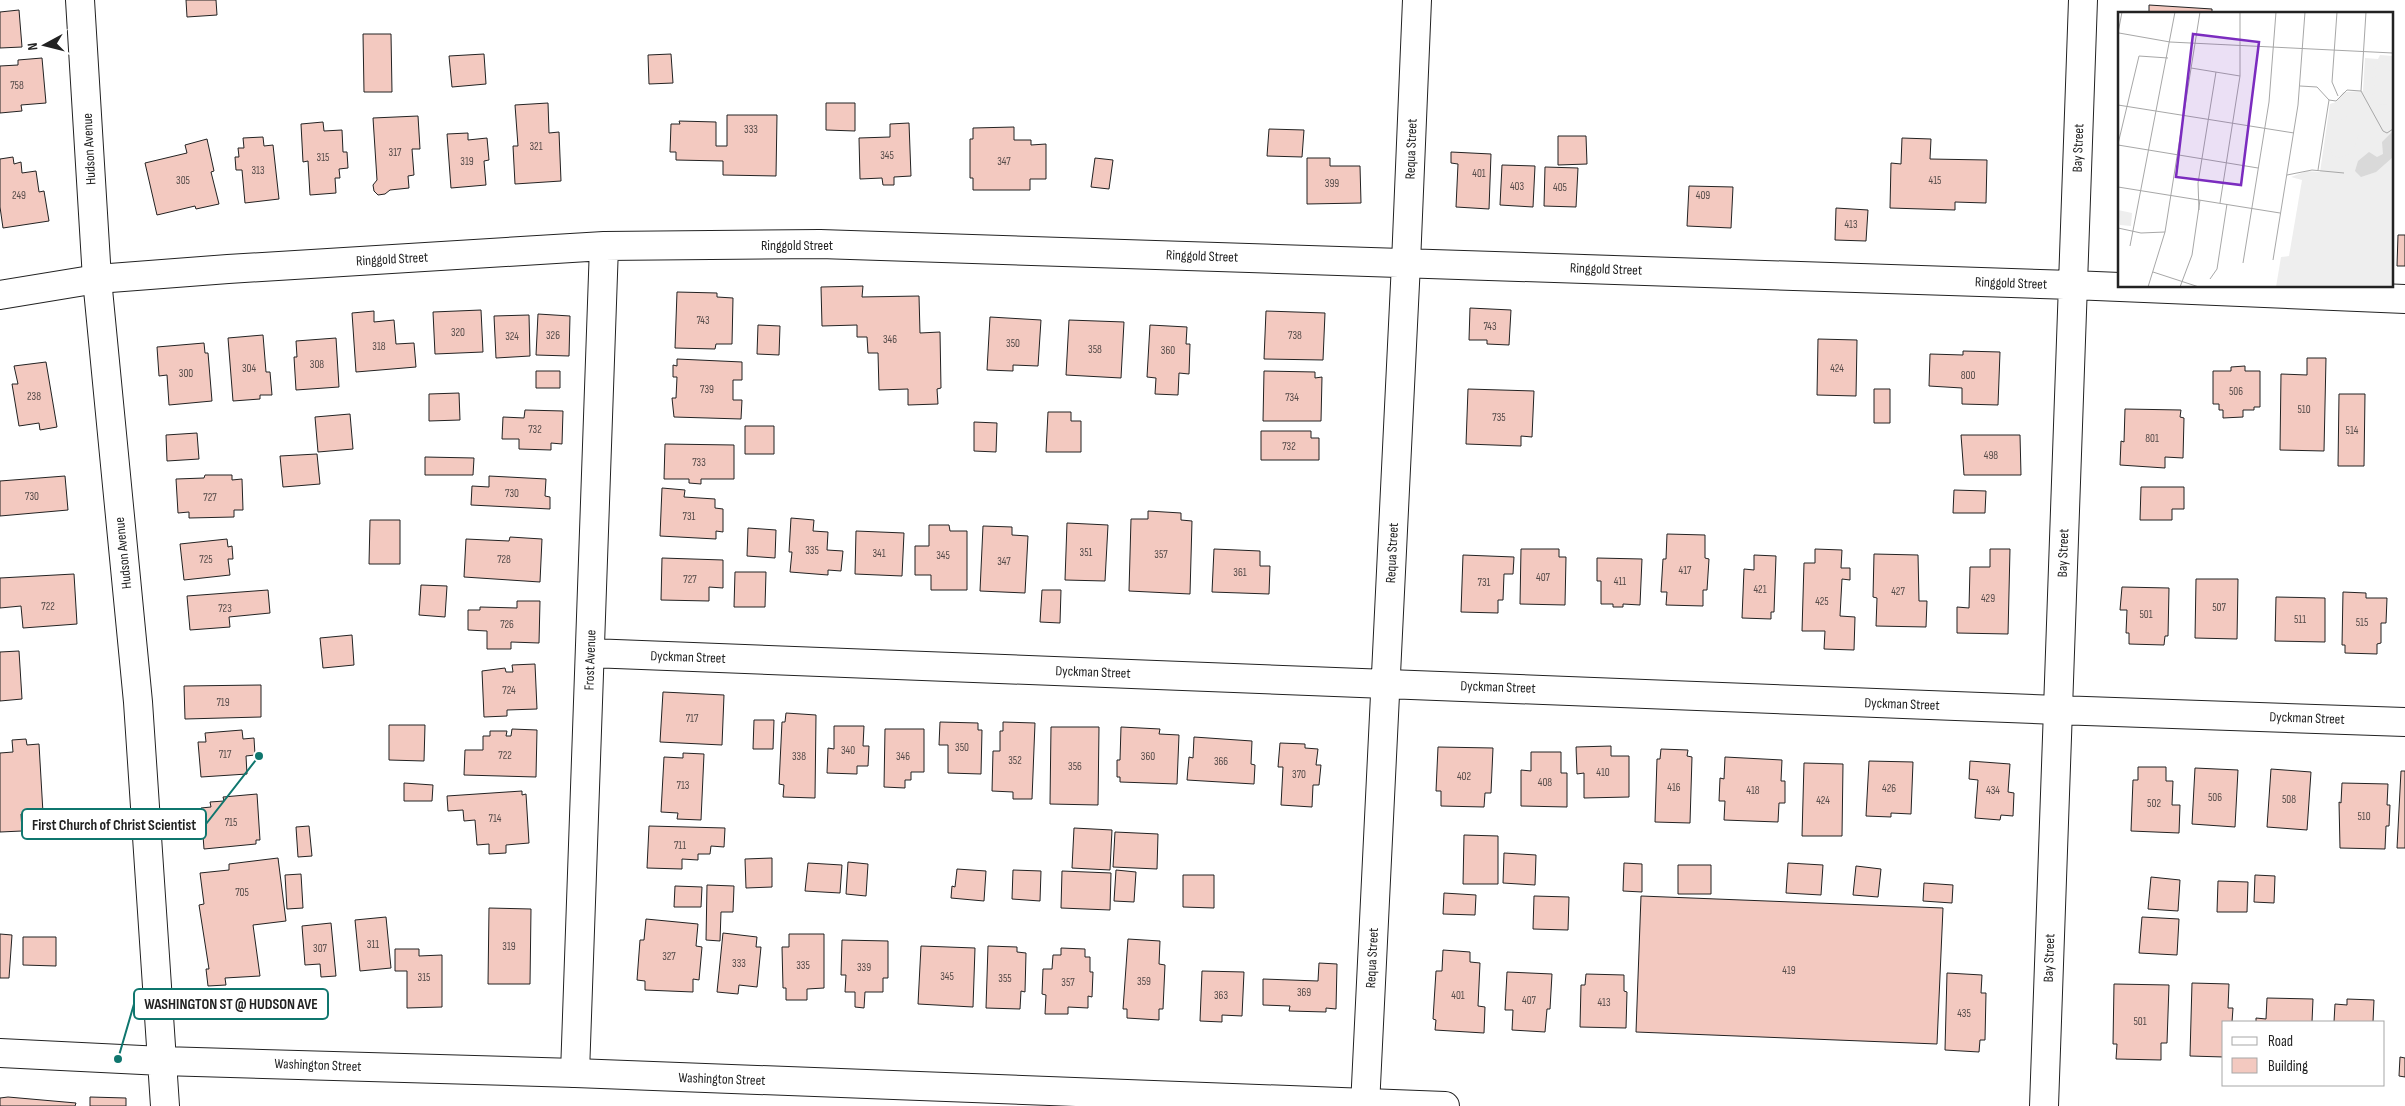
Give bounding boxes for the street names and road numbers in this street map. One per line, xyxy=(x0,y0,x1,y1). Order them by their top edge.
street label: Hudson Avenue xyxy=(79,113,99,185)
street label: Requa Street xyxy=(1401,118,1421,180)
street label: Bay Street xyxy=(2069,123,2087,173)
street label: Ringgold Street xyxy=(761,237,833,254)
street label: Ringgold Street xyxy=(1166,246,1238,266)
street label: Ringgold Street xyxy=(356,249,428,269)
street label: Ringgold Street xyxy=(1570,259,1642,279)
street label: Ringgold Street xyxy=(1975,273,2047,293)
street label: Hudson Avenue xyxy=(111,516,135,590)
street label: Requa Street xyxy=(1382,522,1402,584)
street label: Bay Street xyxy=(2054,528,2072,578)
street label: Frost Avenue xyxy=(580,629,600,691)
street label: Dyckman Street xyxy=(650,647,726,667)
street label: Dyckman Street xyxy=(1055,662,1131,682)
street label: Dyckman Street xyxy=(1460,677,1536,697)
street label: Dyckman Street xyxy=(1864,694,1940,714)
street label: Dyckman Street xyxy=(2269,708,2345,728)
street label: Requa Street xyxy=(1362,927,1382,989)
street label: Bay Street xyxy=(2040,933,2058,983)
street label: Washington Street xyxy=(274,1055,362,1075)
street label: Washington Street xyxy=(678,1069,766,1089)

